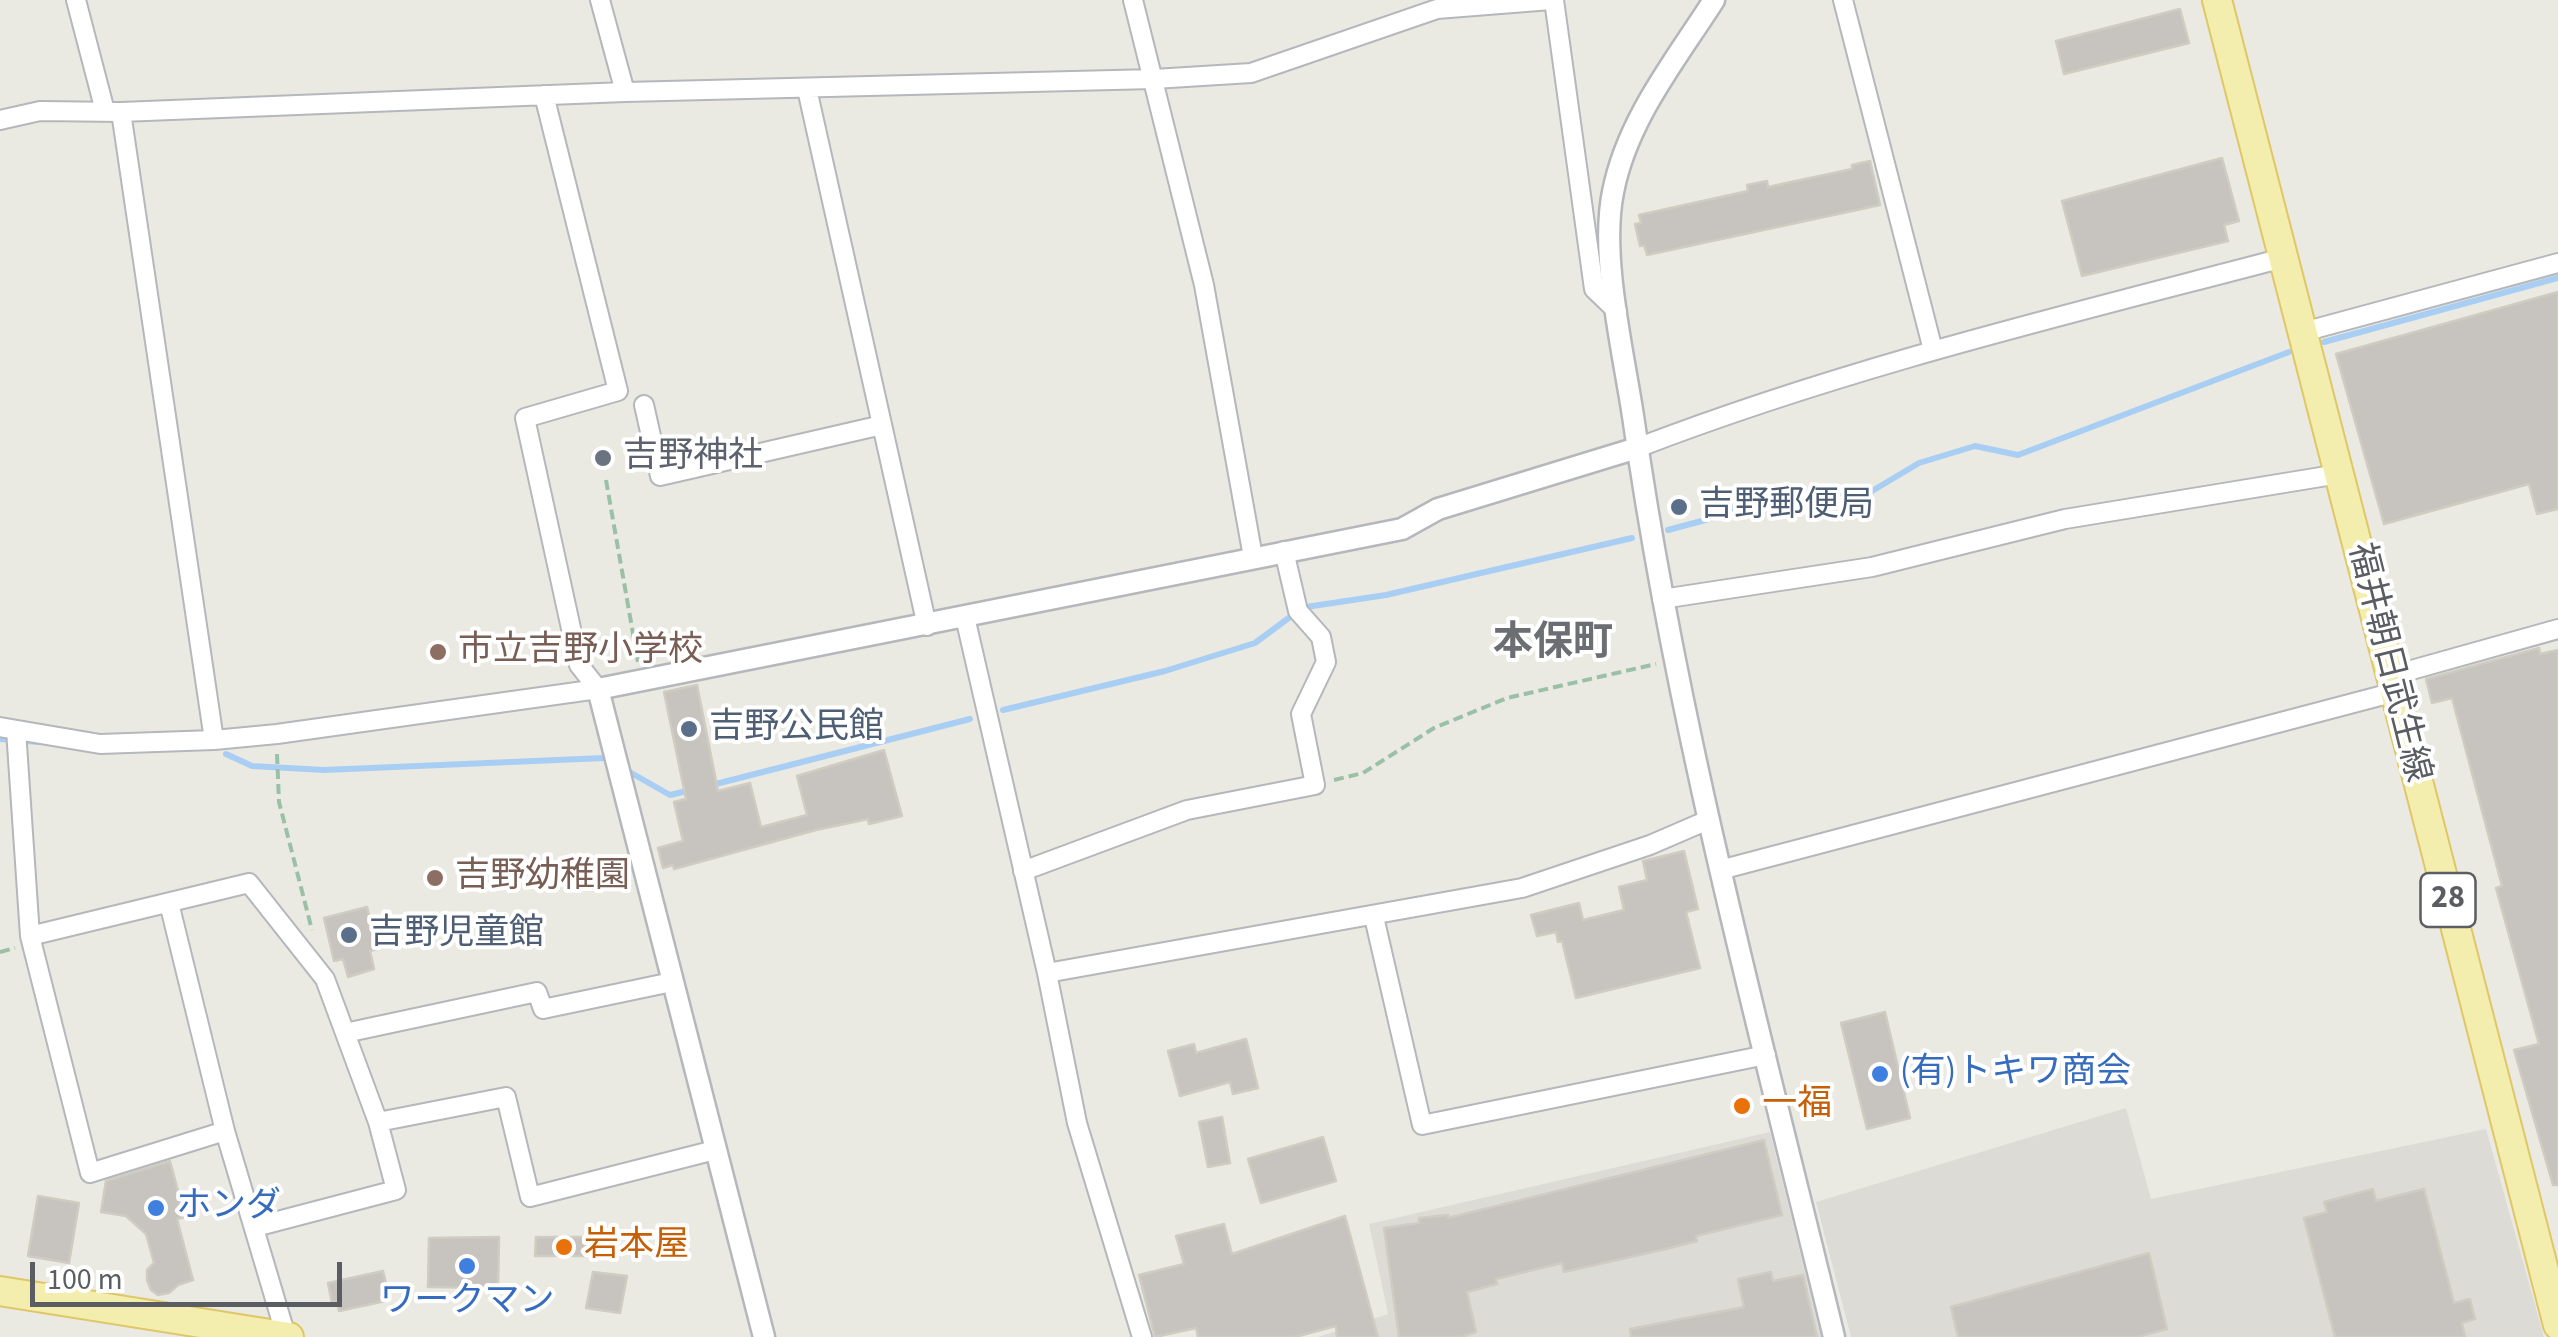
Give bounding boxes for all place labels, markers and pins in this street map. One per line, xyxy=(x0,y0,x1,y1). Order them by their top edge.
place label: 吉野神社 xyxy=(623,437,763,479)
marker: 吉野神社 xyxy=(592,447,614,469)
place label: 吉野郵便局 xyxy=(1699,486,1874,528)
marker: 吉野郵便局 xyxy=(1668,496,1690,518)
place label: 市立吉野小学校 xyxy=(458,631,703,673)
marker: 市立吉野小学校 xyxy=(427,641,449,663)
place label: 吉野公民館 xyxy=(709,708,884,750)
marker: 吉野公民館 xyxy=(678,718,700,740)
place label: 吉野幼稚園 xyxy=(455,857,630,899)
marker: 吉野幼稚園 xyxy=(424,867,446,889)
place label: 吉野児童館 xyxy=(369,914,544,956)
marker: 吉野児童館 xyxy=(338,924,360,946)
place label: (有)トキワ商会 xyxy=(1900,1053,2131,1095)
marker: (有)トキワ商会 xyxy=(1869,1063,1891,1085)
place label: 一福 xyxy=(1762,1085,1832,1127)
marker: 一福 xyxy=(1731,1095,1753,1117)
place label: ホンダ xyxy=(176,1187,281,1229)
marker: ホンダ xyxy=(145,1197,167,1219)
place label: 岩本屋 xyxy=(584,1226,689,1268)
marker: 岩本屋 xyxy=(553,1236,575,1258)
marker: ワークマン xyxy=(456,1255,478,1277)
place label: ワークマン xyxy=(380,1282,554,1324)

